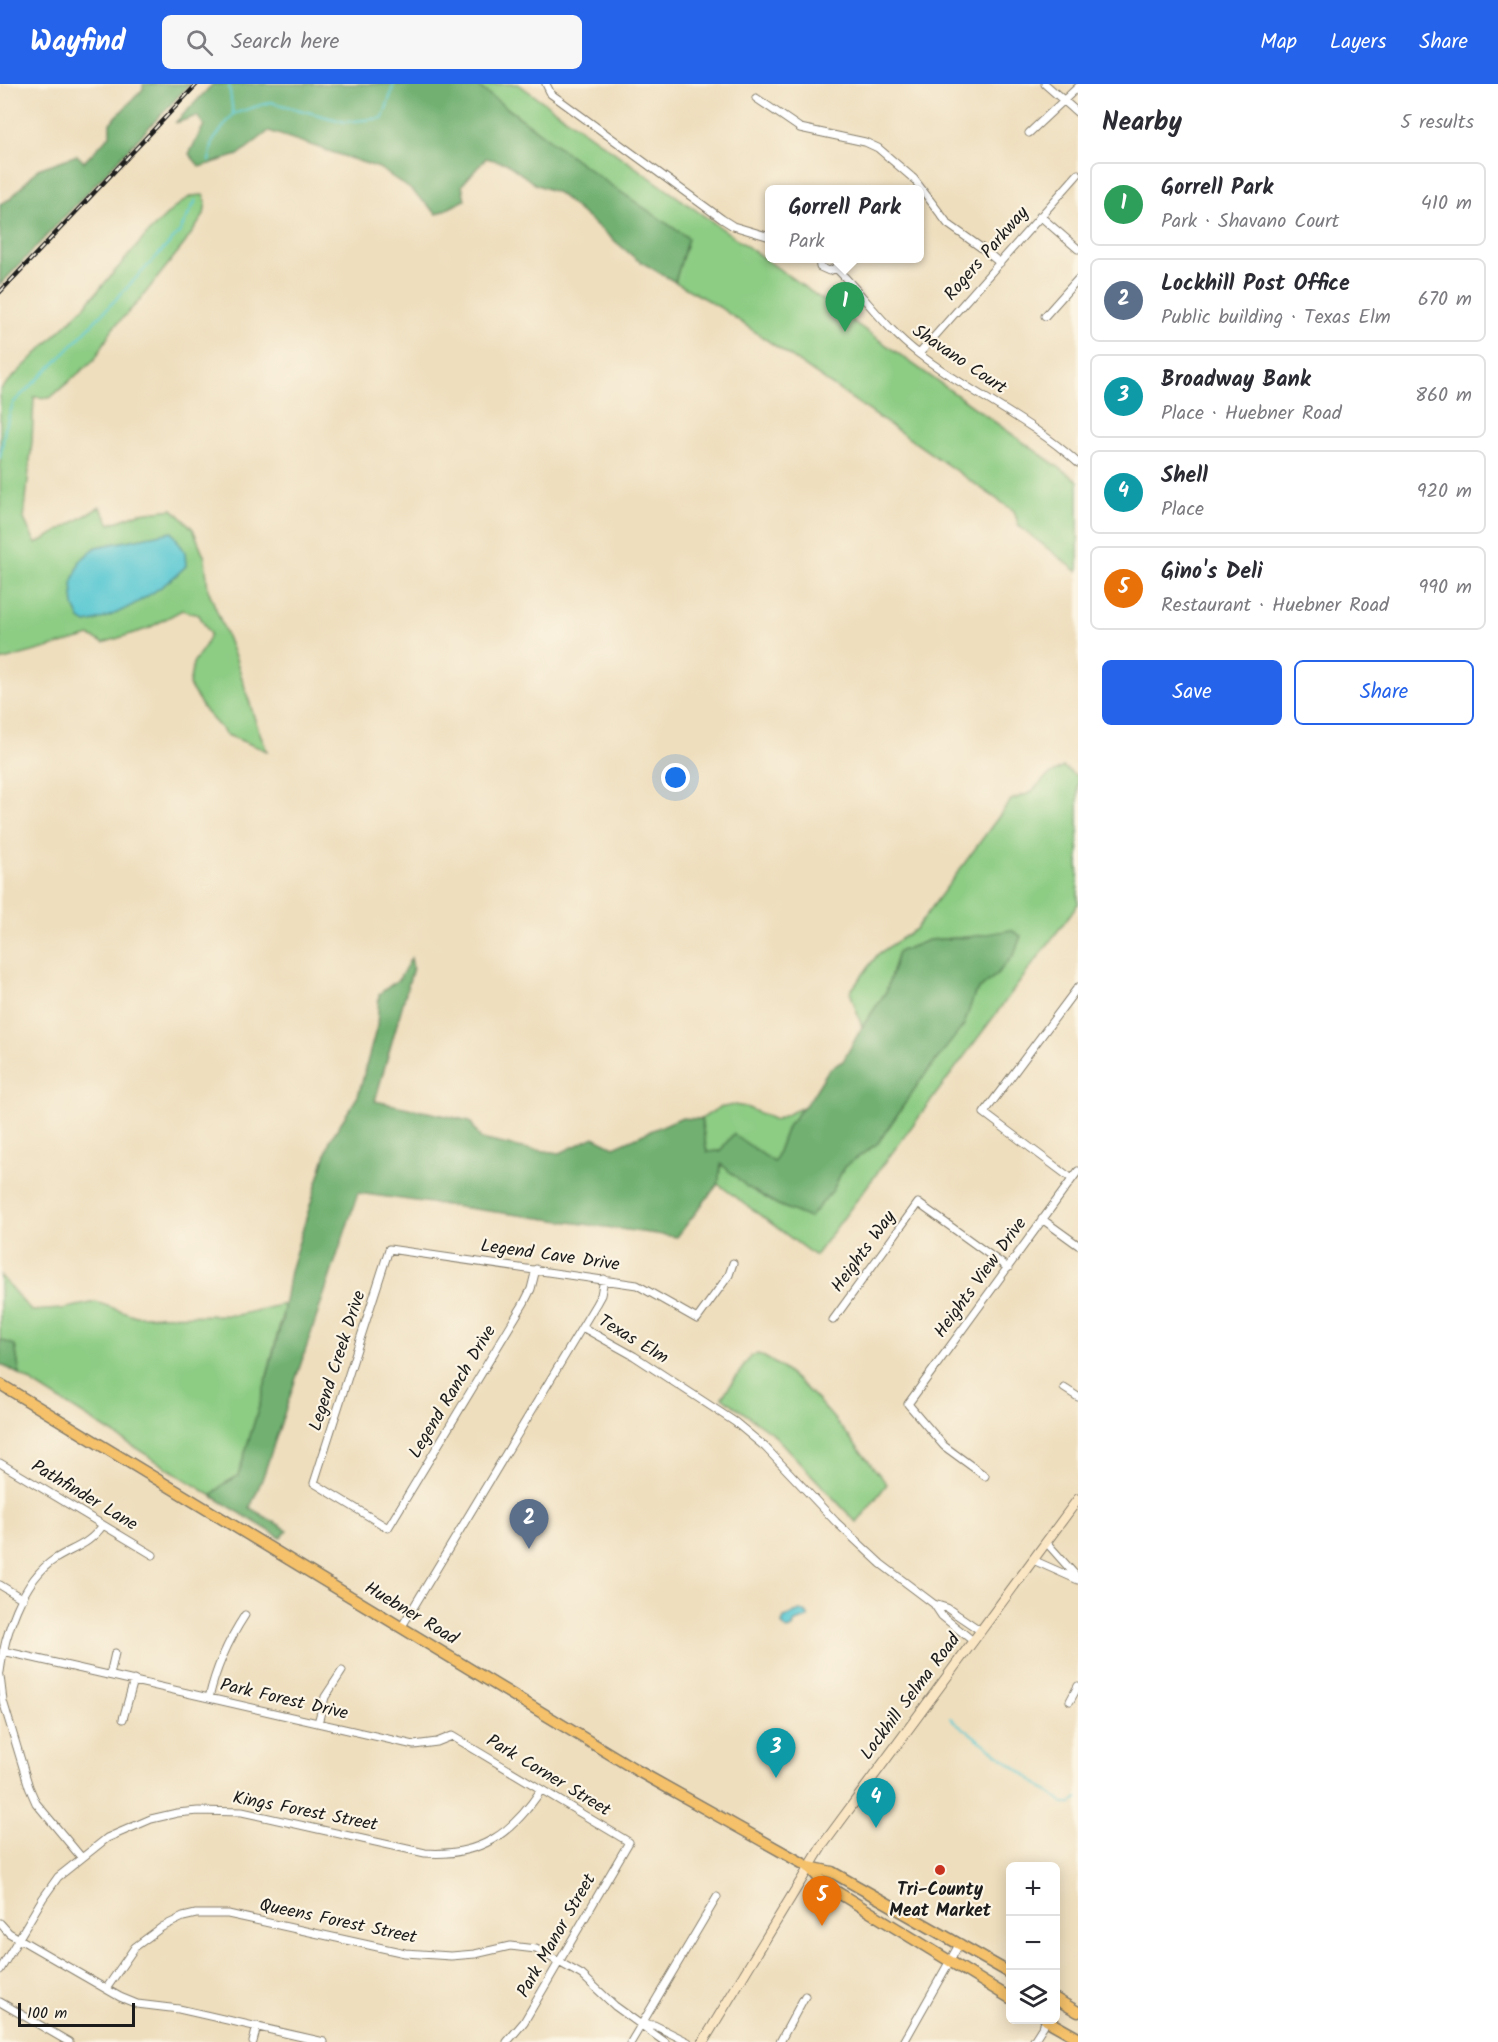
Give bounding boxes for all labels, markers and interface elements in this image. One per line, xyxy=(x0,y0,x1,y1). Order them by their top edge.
search box xyxy=(162,15,582,69)
text: Wayfind xyxy=(30,20,126,65)
text: Search here xyxy=(231,25,339,60)
icon: search xyxy=(183,26,216,59)
text: Map xyxy=(1260,26,1297,59)
text: Layers xyxy=(1330,26,1386,59)
text: Share xyxy=(1419,26,1468,59)
text: Nearby xyxy=(1102,102,1182,144)
text: 5 results xyxy=(1400,107,1474,139)
text: Gorrell Park xyxy=(1161,171,1273,206)
popup xyxy=(765,185,924,263)
text: 1 xyxy=(1120,188,1127,220)
text: 410 m xyxy=(1421,188,1472,220)
text: Gorrell Park xyxy=(788,191,901,226)
street label: Rogers Parkway xyxy=(937,200,1037,308)
text: Park · Shavano Court xyxy=(1161,206,1339,238)
text: Park xyxy=(788,226,825,258)
text: Lockhill Post Office xyxy=(1161,267,1350,302)
pin: 1 xyxy=(826,282,864,332)
text: 2 xyxy=(1118,284,1129,316)
text: 670 m xyxy=(1418,284,1472,316)
text: Public building · Texas Elm xyxy=(1161,302,1391,334)
street label: Shavano Court xyxy=(906,317,1013,403)
text: Broadway Bank xyxy=(1161,363,1311,398)
text: 3 xyxy=(1118,380,1129,412)
text: 860 m xyxy=(1415,380,1472,412)
text: Place · Huebner Road xyxy=(1161,398,1342,430)
text: Shell xyxy=(1161,459,1208,494)
text: 4 xyxy=(1118,476,1129,508)
text: 920 m xyxy=(1417,476,1472,508)
text: Place xyxy=(1161,494,1204,526)
text: Gino's Deli xyxy=(1161,555,1263,590)
text: 5 xyxy=(1118,572,1129,604)
text: 990 m xyxy=(1419,572,1472,604)
text: Restaurant · Huebner Road xyxy=(1161,590,1389,622)
button: Save xyxy=(1102,660,1282,725)
button: Share xyxy=(1294,660,1474,725)
your location xyxy=(661,763,690,792)
street label: Heights Way xyxy=(824,1204,904,1299)
street label: Heights View Drive xyxy=(927,1211,1035,1345)
street label: Legend Cave Drive xyxy=(479,1232,621,1280)
street label: Legend Creek Drive xyxy=(302,1287,374,1435)
street label: Texas Elm xyxy=(592,1307,674,1373)
street label: Legend Ranch Drive xyxy=(402,1320,504,1464)
street label: Pathfinder Lane xyxy=(25,1453,143,1539)
pin: 2 xyxy=(510,1500,548,1549)
street label: Huebner Road xyxy=(358,1574,464,1654)
street label: Lockhill Selma Road xyxy=(854,1627,969,1767)
street label: Park Forest Drive xyxy=(217,1671,351,1729)
street label: Park Corner Street xyxy=(480,1727,617,1825)
pin: 3 xyxy=(756,1728,796,1778)
pin: 4 xyxy=(856,1778,896,1828)
street label: Kings Forest Street xyxy=(230,1784,381,1840)
map controls xyxy=(1006,1862,1060,2024)
button: + xyxy=(1006,1862,1060,1916)
marker: Tri-County Meat Market xyxy=(933,1863,947,1877)
street label: Park Manor Street xyxy=(510,1868,605,2003)
pin: 5 xyxy=(802,1876,842,1926)
place label: Tri-County Meat Market xyxy=(889,1876,992,1926)
street label: Queens Forest Street xyxy=(257,1891,420,1953)
button: − xyxy=(1006,1916,1060,1970)
button: layers xyxy=(1006,1970,1060,2024)
scale bar xyxy=(18,2000,135,2028)
text: 100 m xyxy=(27,2001,67,2026)

